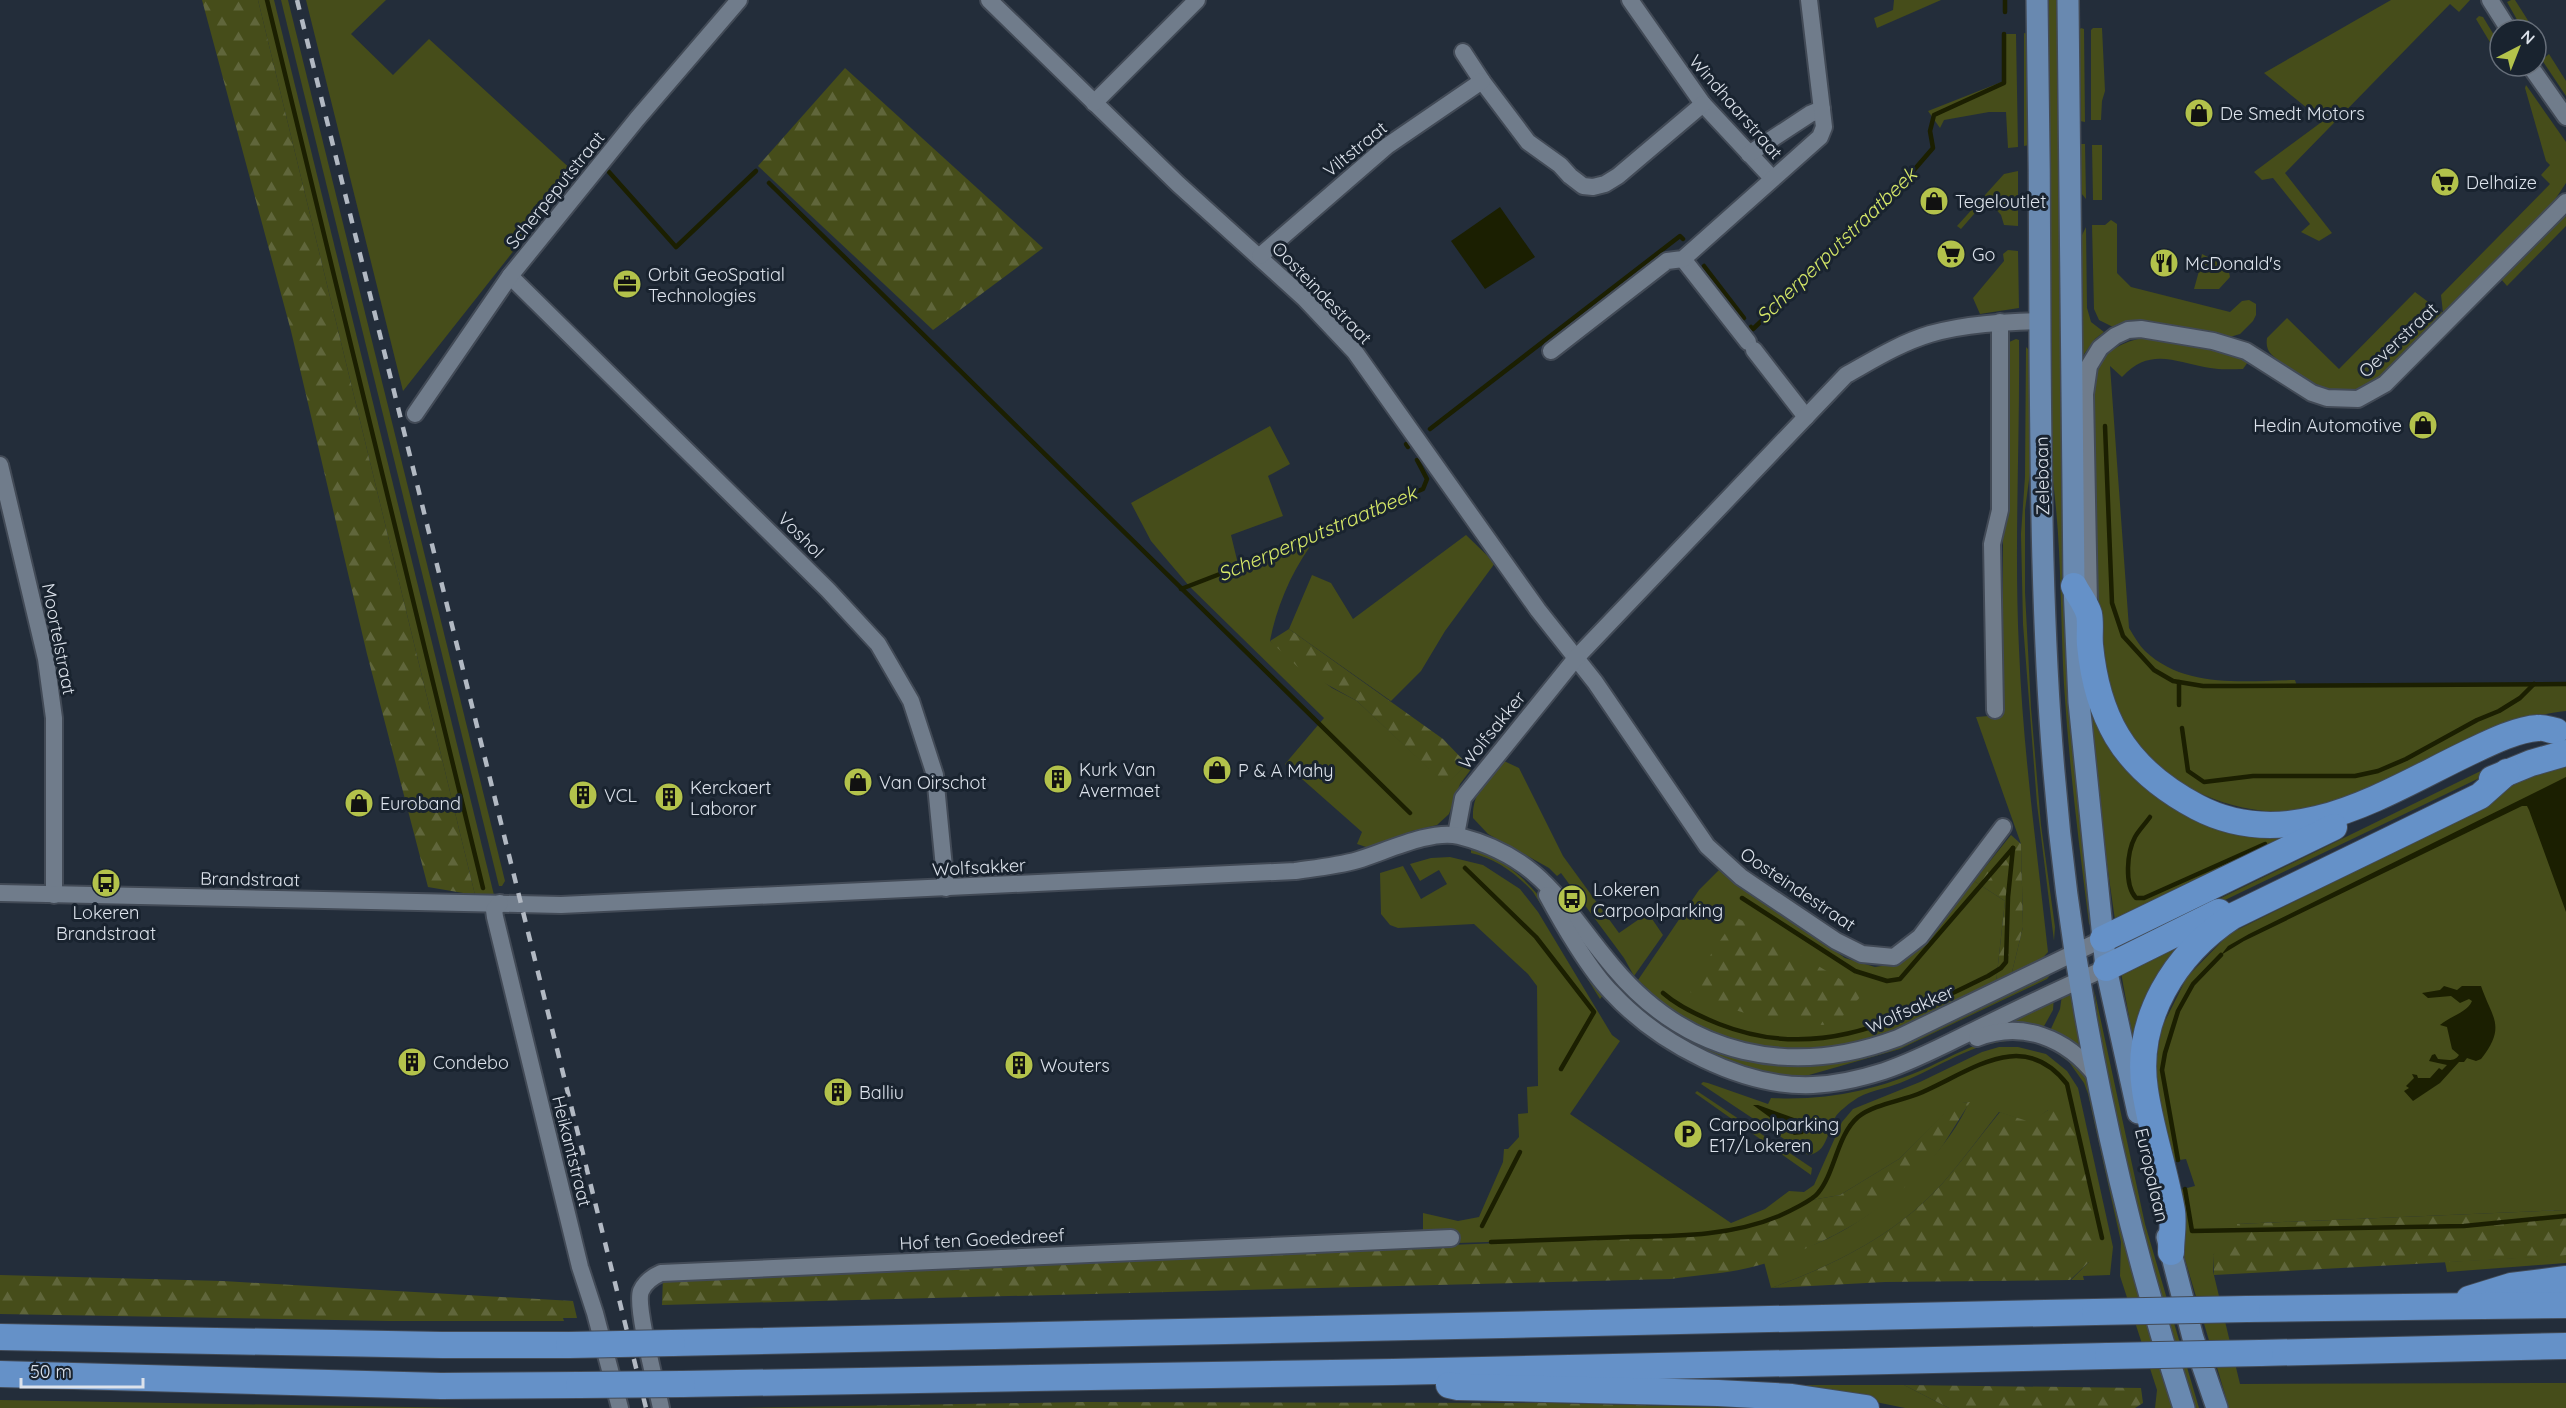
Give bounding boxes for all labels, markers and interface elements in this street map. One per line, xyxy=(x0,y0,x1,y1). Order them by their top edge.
north arrow xyxy=(2488,18,2548,78)
text: N xyxy=(2517,25,2539,48)
street label: Windhaarstraat xyxy=(1684,50,1788,164)
shop icon: De Smedt Motors xyxy=(2183,97,2215,129)
place label: De Smedt Motors xyxy=(2220,102,2365,125)
street label: Viltstraat xyxy=(1318,116,1392,182)
street label: Scherpeputstraat xyxy=(500,126,610,254)
water label: Scherperputstraatbeek xyxy=(1750,160,1923,328)
supermarket icon: Delhaize xyxy=(2429,166,2461,198)
place label: Delhaize xyxy=(2466,171,2537,194)
shop icon: Tegeloutlet xyxy=(1918,185,1950,217)
place label: Tegeloutlet xyxy=(1955,190,2046,213)
street label: Oosteindestraat xyxy=(1267,237,1377,349)
supermarket icon: Go xyxy=(1935,238,1967,270)
place label: Go xyxy=(1972,243,1995,266)
restaurant icon: McDonald's xyxy=(2148,247,2180,279)
place label: McDonald's xyxy=(2185,252,2281,275)
place label: Orbit GeoSpatial Technologies xyxy=(648,263,785,307)
office icon: Orbit GeoSpatial Technologies xyxy=(611,268,643,300)
street label: Oeverstraat xyxy=(2354,298,2442,382)
shop icon: Hedin Automotive xyxy=(2407,409,2439,441)
place label: Hedin Automotive xyxy=(2253,414,2402,437)
street label: Zelebaan xyxy=(2030,436,2054,516)
water label: Scherperputstraatbeek xyxy=(1214,479,1422,586)
street label: Voshol xyxy=(773,507,829,563)
street label: Moortelstraat xyxy=(37,581,81,697)
street label: Wolfsakker xyxy=(1453,686,1531,774)
shop icon: P & A Mahy xyxy=(1201,754,1233,786)
place label: Kurk Van Avermaet xyxy=(1079,758,1160,802)
place label: P & A Mahy xyxy=(1238,759,1334,782)
building icon: Kurk Van Avermaet xyxy=(1042,763,1074,795)
shop icon: Van Oirschot xyxy=(842,766,874,798)
place label: Van Oirschot xyxy=(879,771,987,794)
place label: Kerckaert Laboror xyxy=(690,776,771,820)
building icon: VCL xyxy=(567,779,599,811)
building icon: Kerckaert Laboror xyxy=(653,781,685,813)
place label: VCL xyxy=(604,784,638,807)
shop icon: Euroband xyxy=(343,787,375,819)
place label: Euroband xyxy=(380,792,461,815)
street label: Oosteindestraat xyxy=(1736,842,1860,936)
street label: Wolfsakker xyxy=(931,853,1027,881)
bus stop icon: Lokeren Brandstraat xyxy=(90,867,122,899)
street label: Brandstraat xyxy=(200,867,300,891)
place label: Lokeren Carpoolparking xyxy=(1593,878,1723,922)
bus stop icon: Lokeren Carpoolparking xyxy=(1556,883,1588,915)
place label: Lokeren Brandstraat xyxy=(56,901,156,945)
street label: Wolfsakker xyxy=(1862,979,1958,1039)
building icon: Condebo xyxy=(396,1046,428,1078)
building icon: Wouters xyxy=(1003,1049,1035,1081)
place label: Condebo xyxy=(433,1051,509,1074)
place label: Wouters xyxy=(1040,1054,1110,1077)
building icon: Balliu xyxy=(822,1076,854,1108)
place label: Balliu xyxy=(859,1081,904,1104)
street label: Heikantstraat xyxy=(547,1093,597,1209)
place label: Carpoolparking E17/Lokeren xyxy=(1709,1113,1839,1157)
parking icon: Carpoolparking E17/Lokeren xyxy=(1672,1118,1704,1150)
street label: Europalaan xyxy=(2130,1126,2174,1224)
street label: Hof ten Goededreef xyxy=(899,1223,1066,1255)
scale bar xyxy=(21,1351,142,1389)
text: 50 m xyxy=(30,1360,72,1383)

